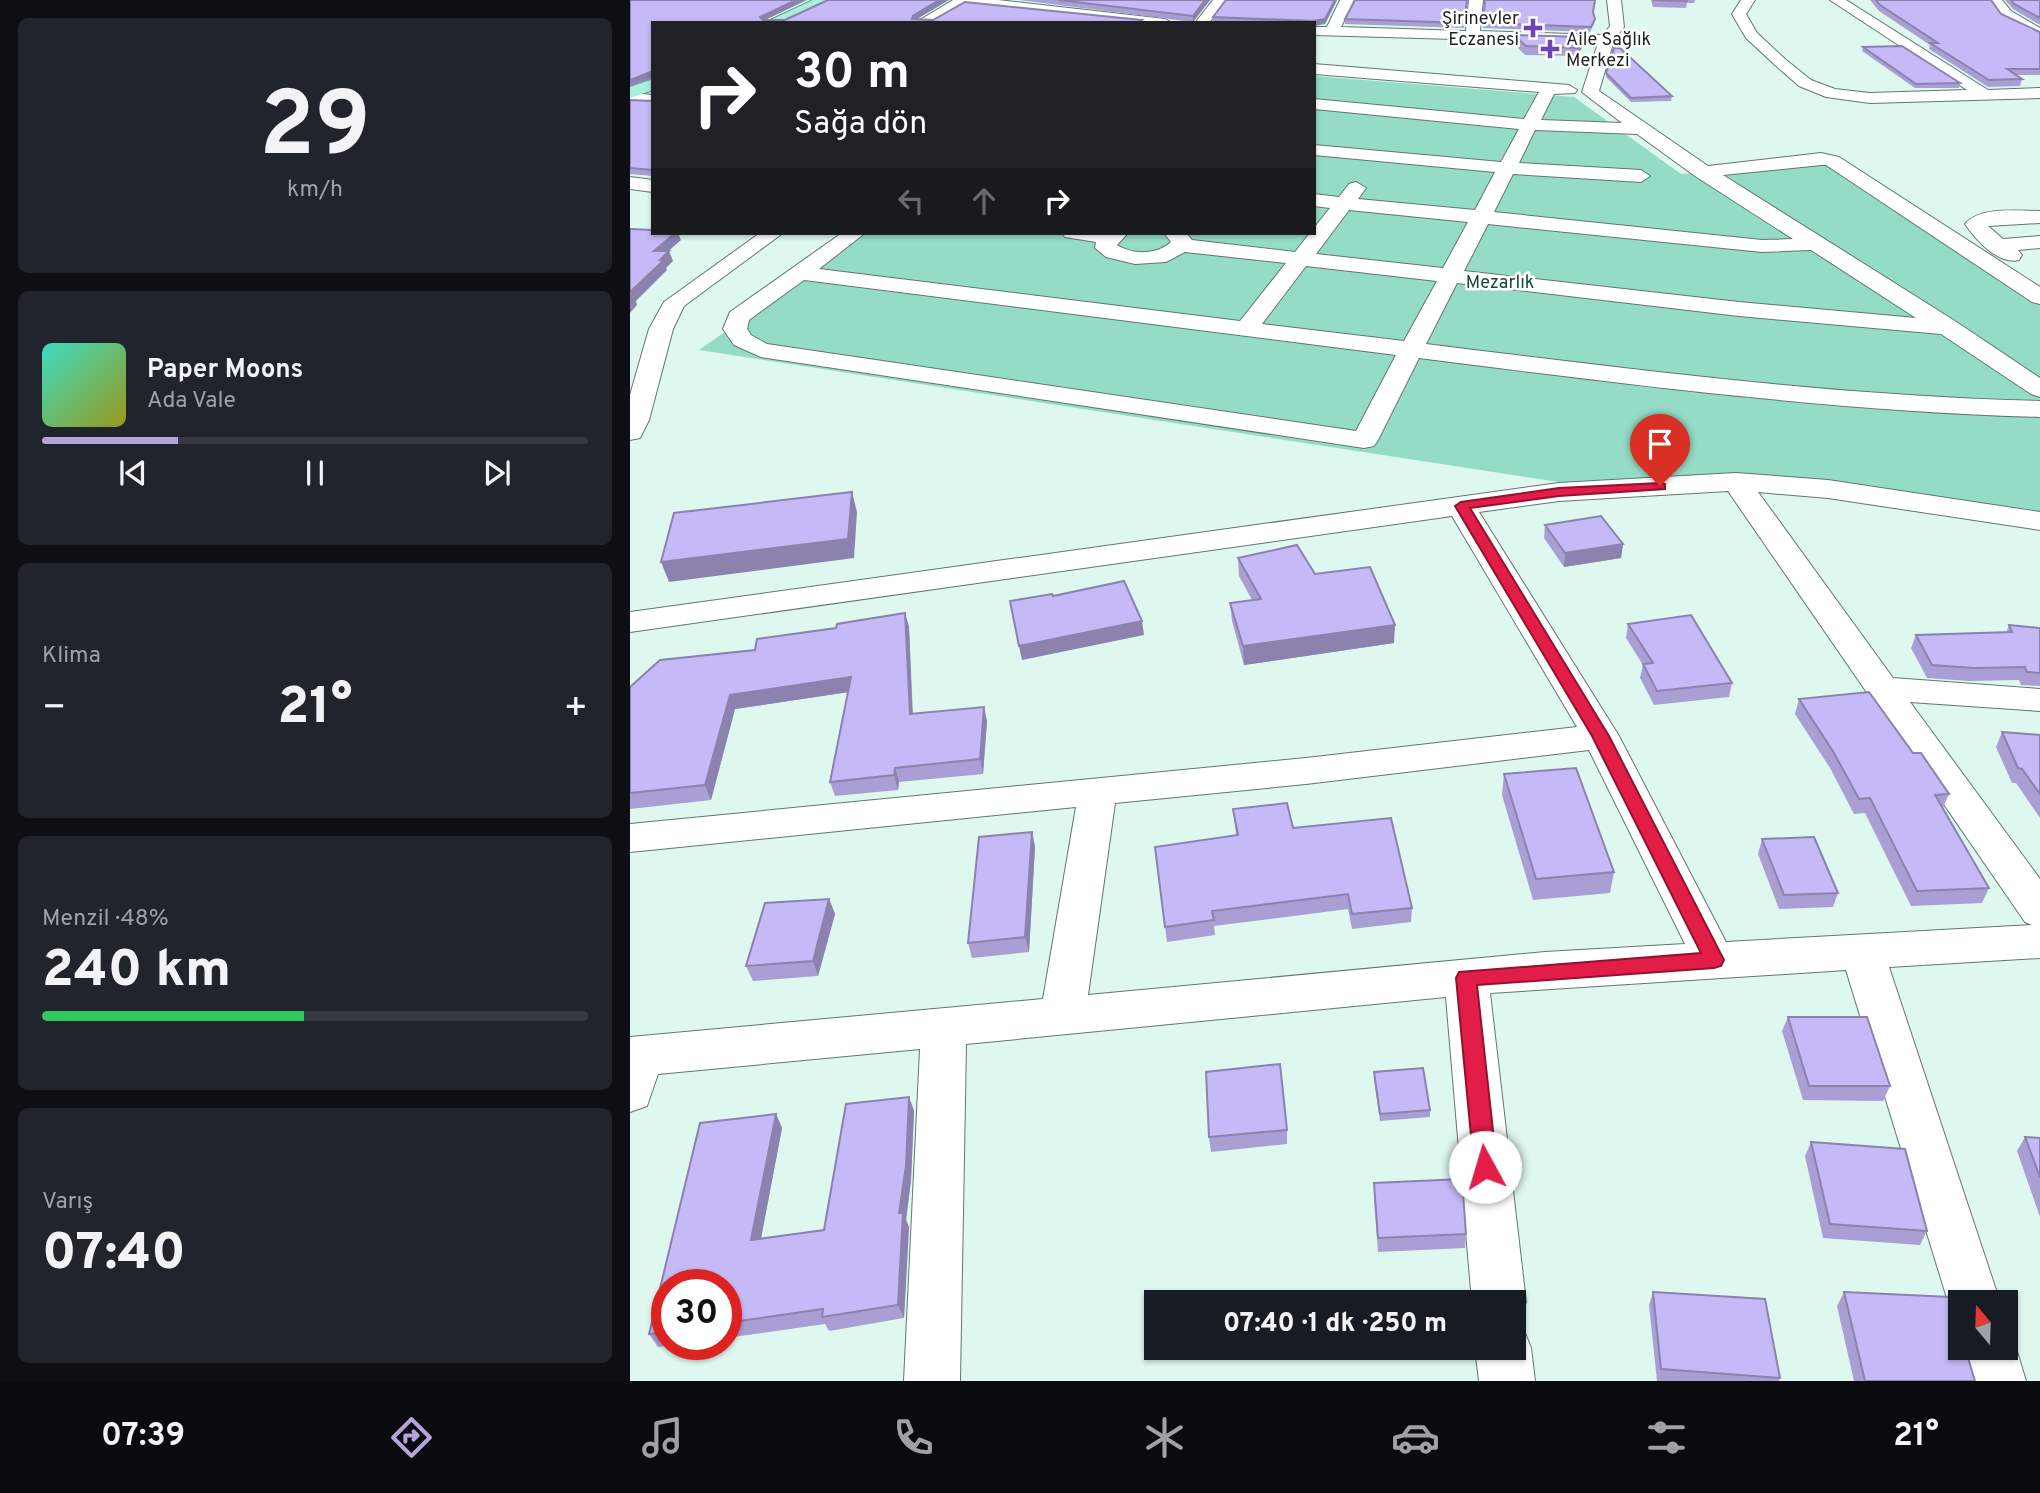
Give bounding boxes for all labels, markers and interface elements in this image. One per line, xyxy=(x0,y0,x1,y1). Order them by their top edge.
place label: Şirinevler Eczanesi xyxy=(1442,8,1519,52)
marker: Şirinevler Eczanesi xyxy=(1525,20,1541,36)
place label: Aile Sağlık Merkezi xyxy=(1566,29,1651,73)
marker: Aile Sağlık Merkezi xyxy=(1540,39,1560,59)
text: 30 m xyxy=(794,44,910,106)
icon: right xyxy=(679,49,770,140)
text: 29 xyxy=(259,73,371,188)
text: Sağa dön xyxy=(794,105,927,145)
text: km/h xyxy=(287,176,343,205)
icon: left xyxy=(892,182,930,220)
icon: ahead xyxy=(965,182,1003,220)
icon: right xyxy=(1038,182,1076,220)
park label: Mezarlık xyxy=(1466,272,1534,295)
text: Paper Moons xyxy=(147,354,303,387)
text: Ada Vale xyxy=(147,387,236,416)
pin xyxy=(1630,414,1690,486)
icon: arrive xyxy=(1641,425,1679,463)
icon: previous xyxy=(114,454,152,492)
icon: pause xyxy=(296,454,334,492)
icon: next xyxy=(478,454,516,492)
text: Klima xyxy=(42,642,101,671)
text: 21° xyxy=(278,676,352,742)
text: − xyxy=(42,685,67,734)
text: + xyxy=(563,685,588,734)
text: Menzil · 48% xyxy=(42,905,169,934)
text: 240 km xyxy=(42,939,231,1005)
position arrow xyxy=(1448,1130,1522,1204)
text: Varış xyxy=(42,1188,93,1217)
text: 07:40 xyxy=(42,1222,186,1288)
speed limit sign: 30 xyxy=(651,1269,742,1360)
north arrow xyxy=(1948,1290,2018,1360)
map controls xyxy=(1948,1290,2018,1360)
text: 07:40 · 1 dk · 250 m xyxy=(1223,1308,1447,1341)
icon: directions xyxy=(387,1413,436,1462)
icon: music xyxy=(638,1413,687,1462)
icon: phone xyxy=(889,1413,938,1462)
icon: climate xyxy=(1140,1413,1189,1462)
icon: car xyxy=(1391,1413,1440,1462)
icon: filters xyxy=(1642,1413,1691,1462)
text: 07:39 xyxy=(101,1417,185,1457)
text: 21° xyxy=(1893,1417,1939,1457)

